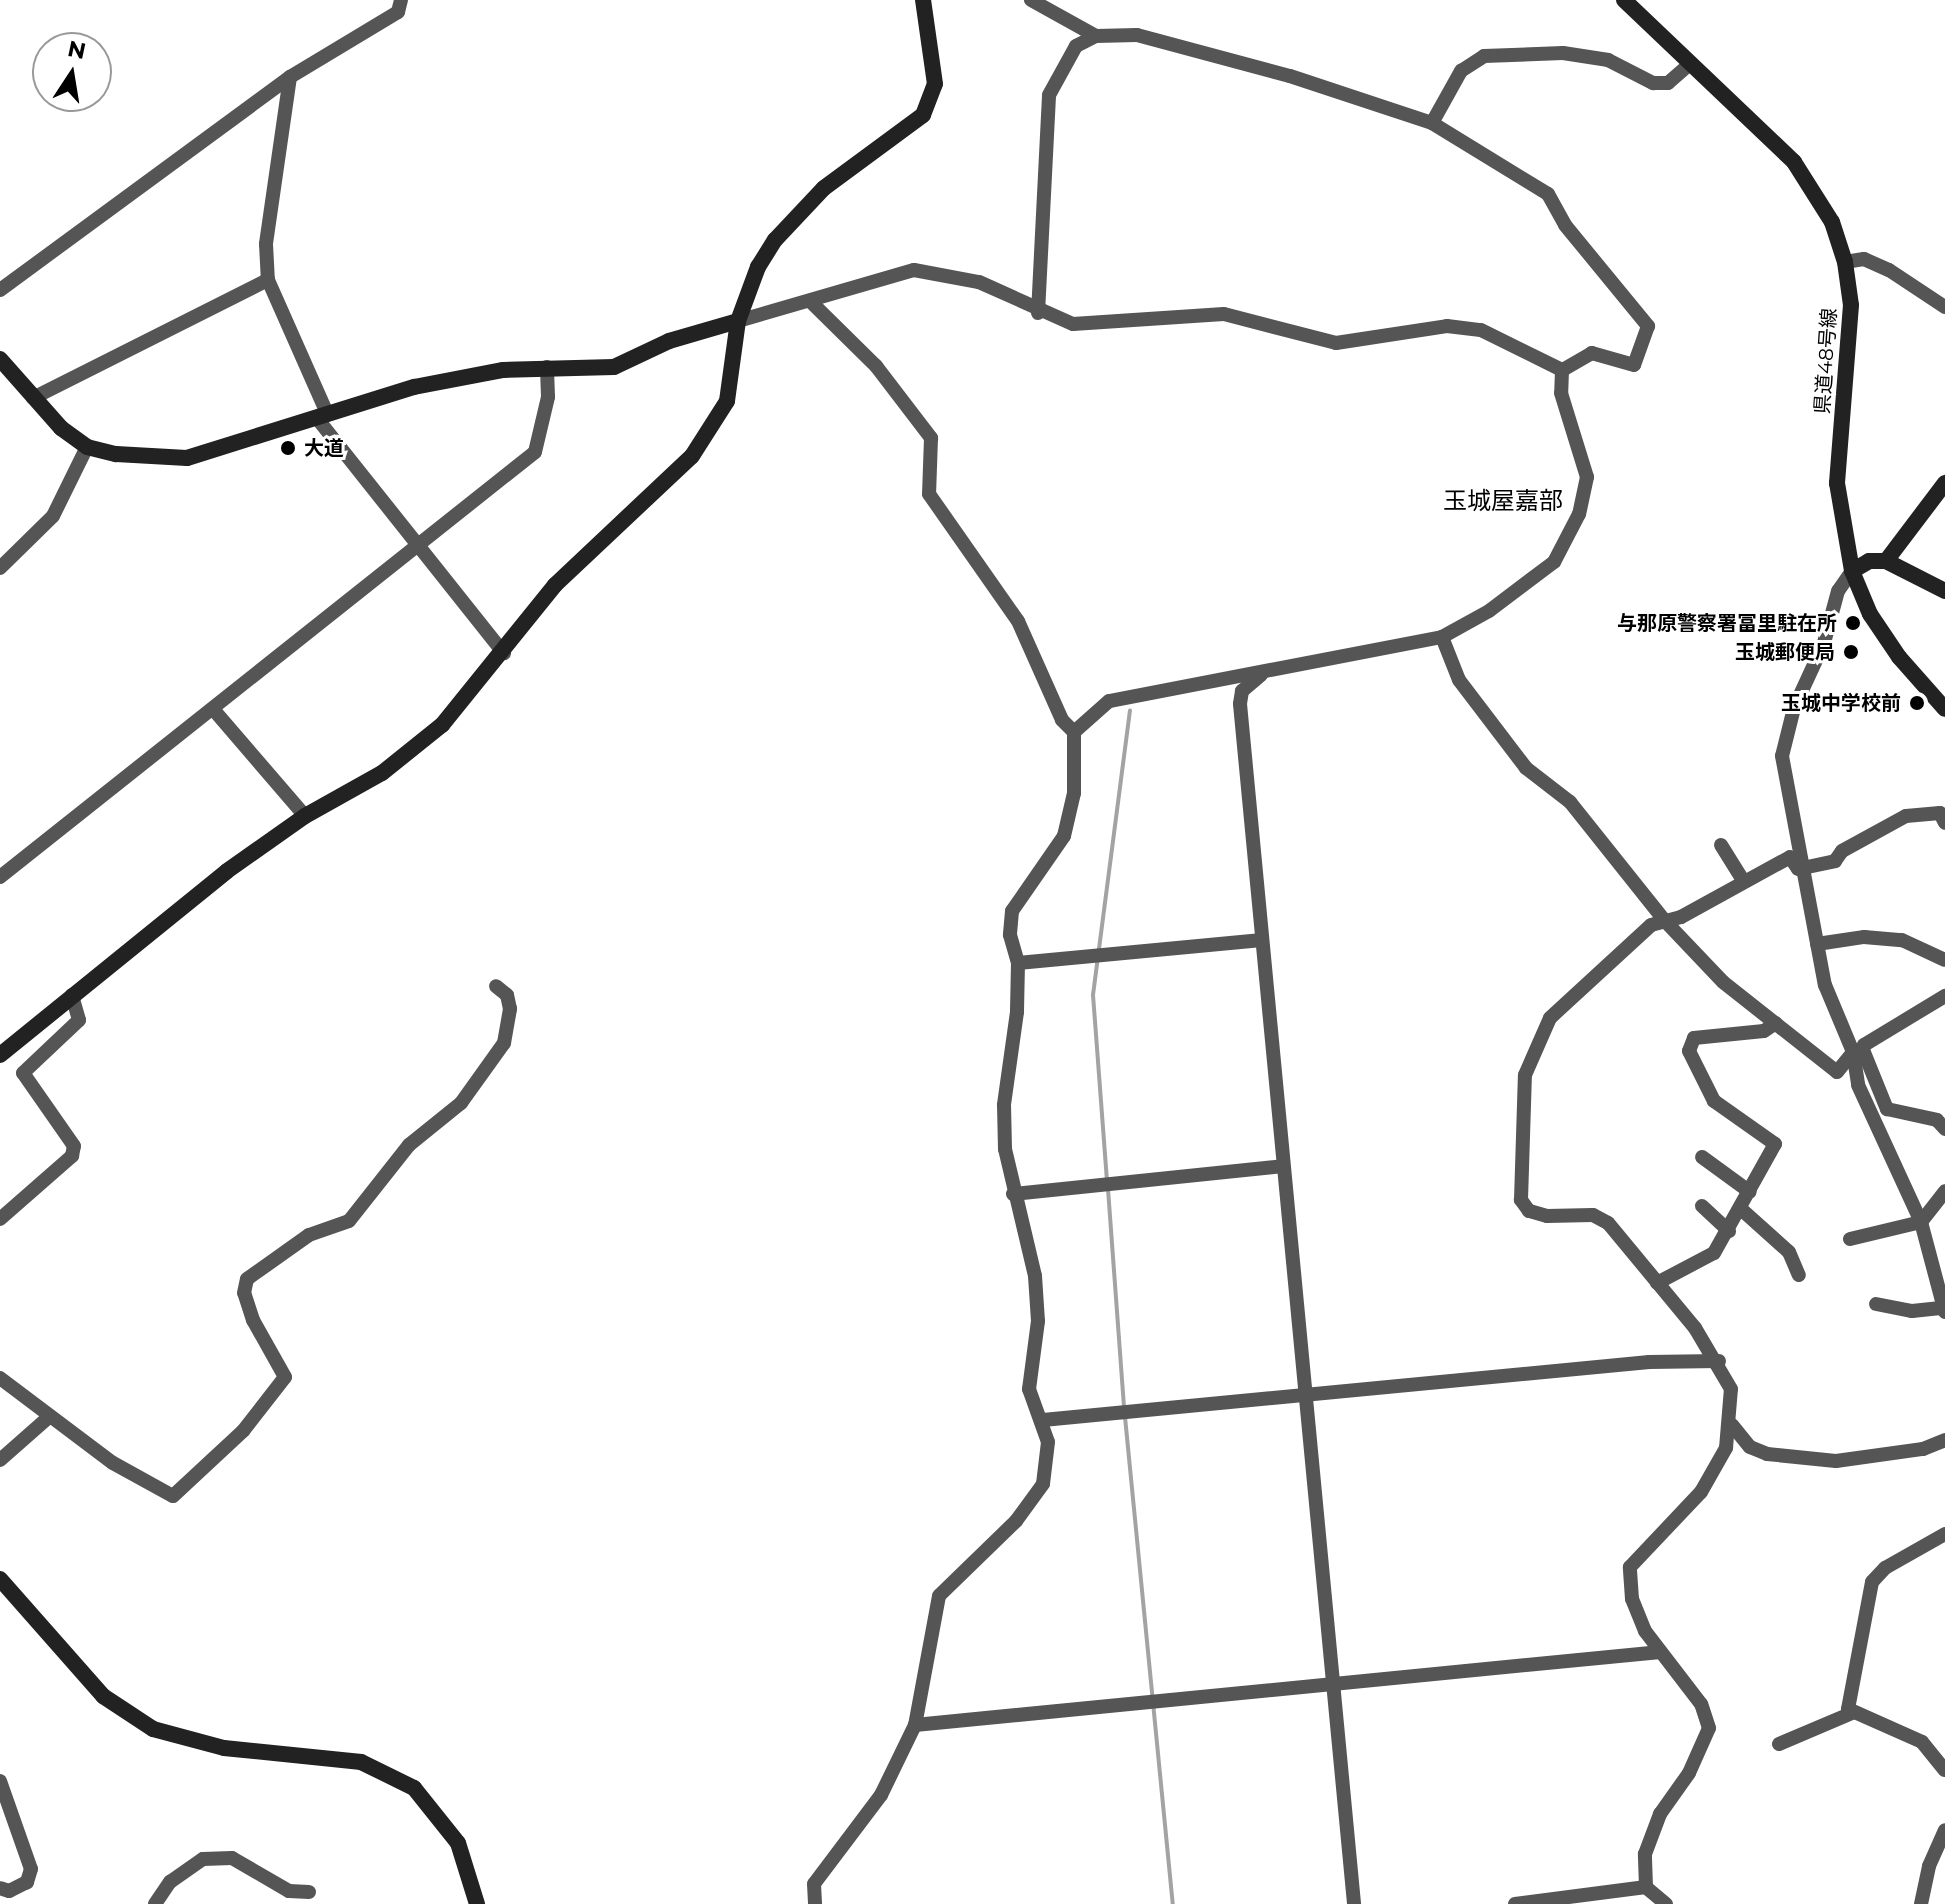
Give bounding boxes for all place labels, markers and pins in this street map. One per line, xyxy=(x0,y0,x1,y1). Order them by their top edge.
place label: 大道 xyxy=(304,436,344,460)
marker: 大道 xyxy=(279,439,297,457)
place label: 与那原警察署冨里駐在所 xyxy=(1617,611,1837,635)
marker: 与那原警察署冨里駐在所 xyxy=(1844,614,1862,632)
place label: 玉城郵便局 xyxy=(1735,640,1835,664)
marker: 玉城郵便局 xyxy=(1842,643,1860,661)
place label: 玉城中学校前 xyxy=(1781,691,1901,715)
marker: 玉城中学校前 xyxy=(1908,694,1926,712)

